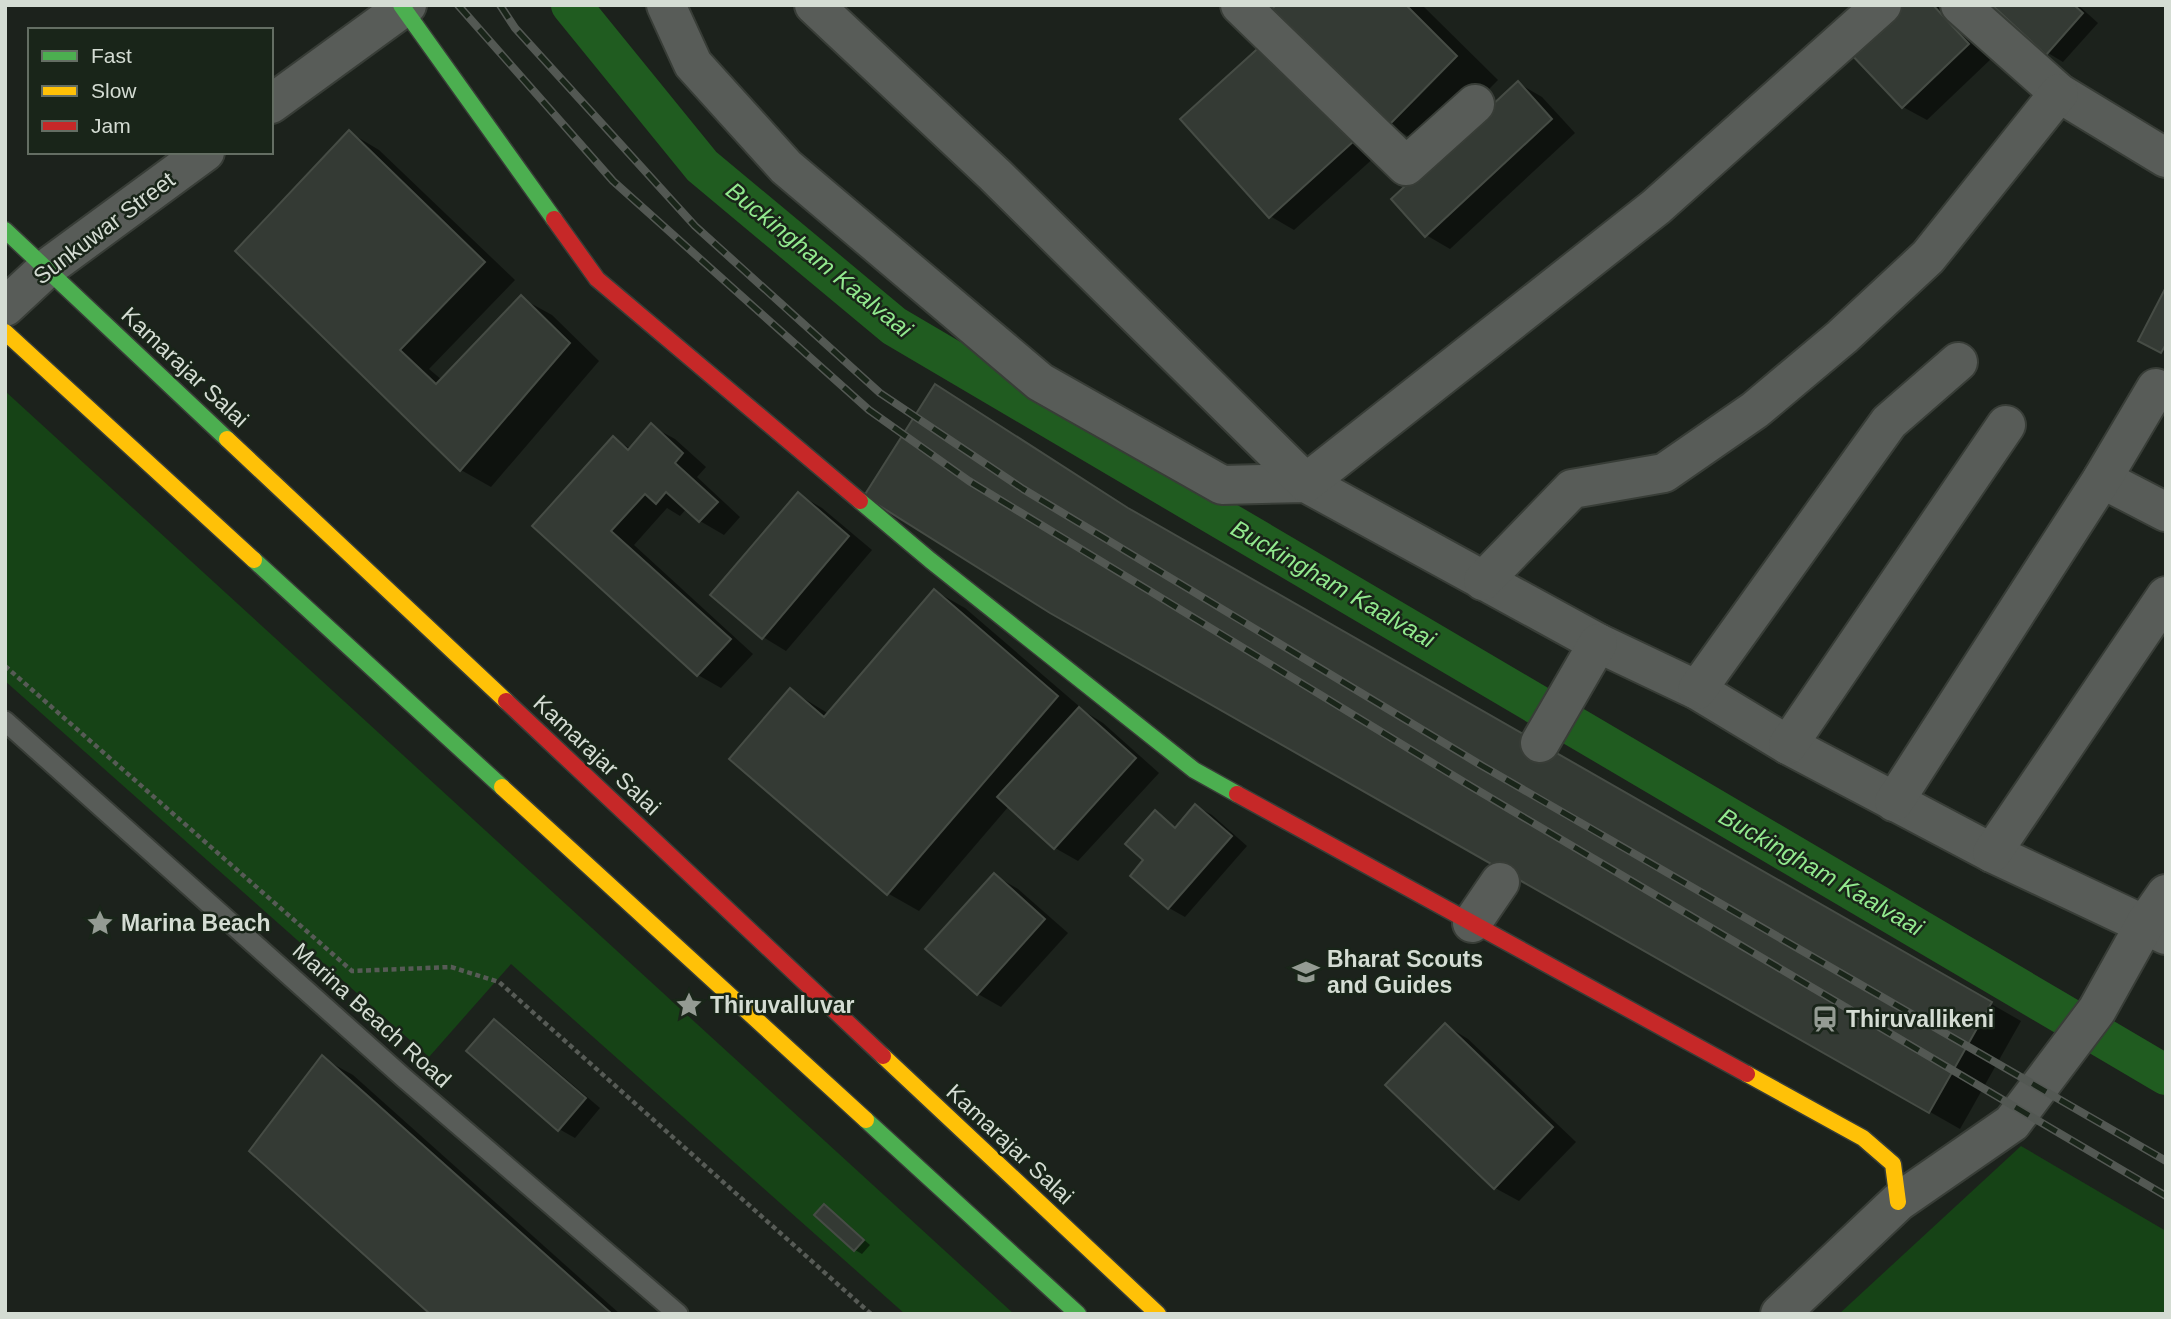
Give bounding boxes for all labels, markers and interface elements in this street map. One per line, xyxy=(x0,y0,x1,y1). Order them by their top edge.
legend xyxy=(28,28,273,154)
text: Fast xyxy=(91,44,132,67)
text: Slow xyxy=(91,79,137,102)
text: Jam xyxy=(91,114,131,137)
street label: Sunkuwar Street xyxy=(28,166,180,290)
water label: Buckingham Kaalvaai xyxy=(721,176,918,343)
street label: Kamarajar Salai xyxy=(116,302,254,432)
water label: Buckingham Kaalvaai xyxy=(1227,514,1441,653)
street label: Kamarajar Salai xyxy=(528,690,666,820)
water label: Buckingham Kaalvaai xyxy=(1715,802,1929,941)
place icon: Marina Beach xyxy=(85,908,115,938)
place label: Marina Beach xyxy=(121,910,271,936)
street label: Marina Beach Road xyxy=(288,937,456,1093)
place label: Bharat Scouts and Guides xyxy=(1327,946,1483,998)
school or university icon: Bharat Scouts and Guides xyxy=(1291,957,1321,987)
place icon: Thiruvalluvar xyxy=(674,990,704,1020)
place label: Thiruvalluvar xyxy=(710,992,854,1018)
station icon: Thiruvallikeni xyxy=(1810,1004,1840,1034)
place label: Thiruvallikeni xyxy=(1846,1006,1994,1032)
street label: Kamarajar Salai xyxy=(941,1079,1079,1209)

